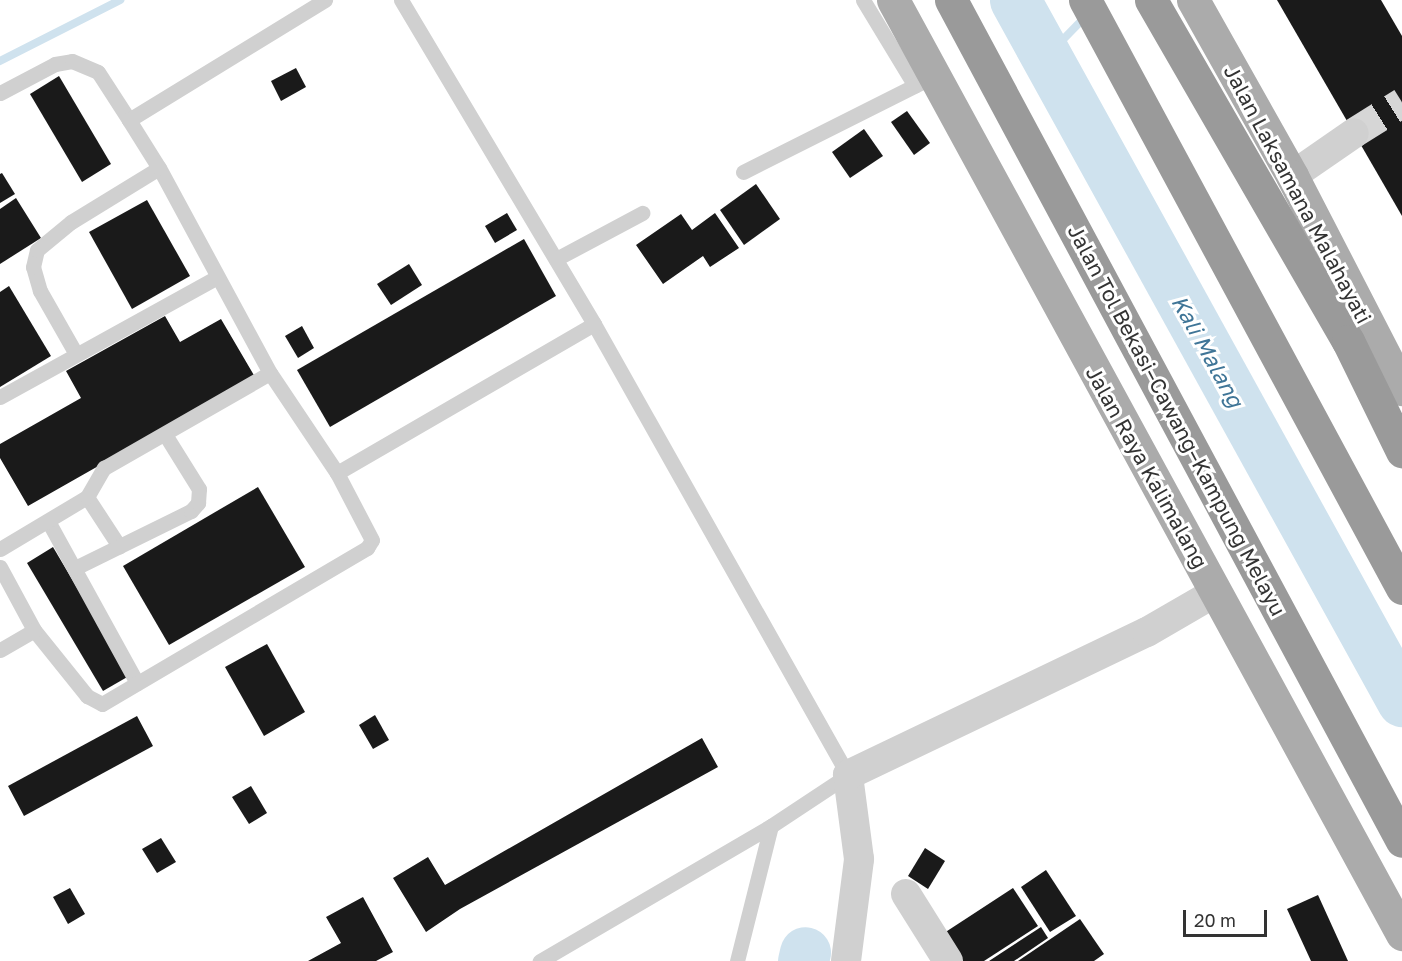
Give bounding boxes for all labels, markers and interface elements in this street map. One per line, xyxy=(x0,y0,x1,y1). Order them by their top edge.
street label: Jalan Laksamana Malahayati xyxy=(1219,60,1377,328)
street label: Jalan Tol Bekasi–Cawang–Kampung Melayu xyxy=(1063,220,1291,620)
water label: Kali Malang xyxy=(1166,291,1250,411)
street label: Jalan Raya Kalimalang xyxy=(1081,361,1213,573)
scale bar xyxy=(1186,898,1270,936)
text: 20 m xyxy=(1194,909,1236,931)

